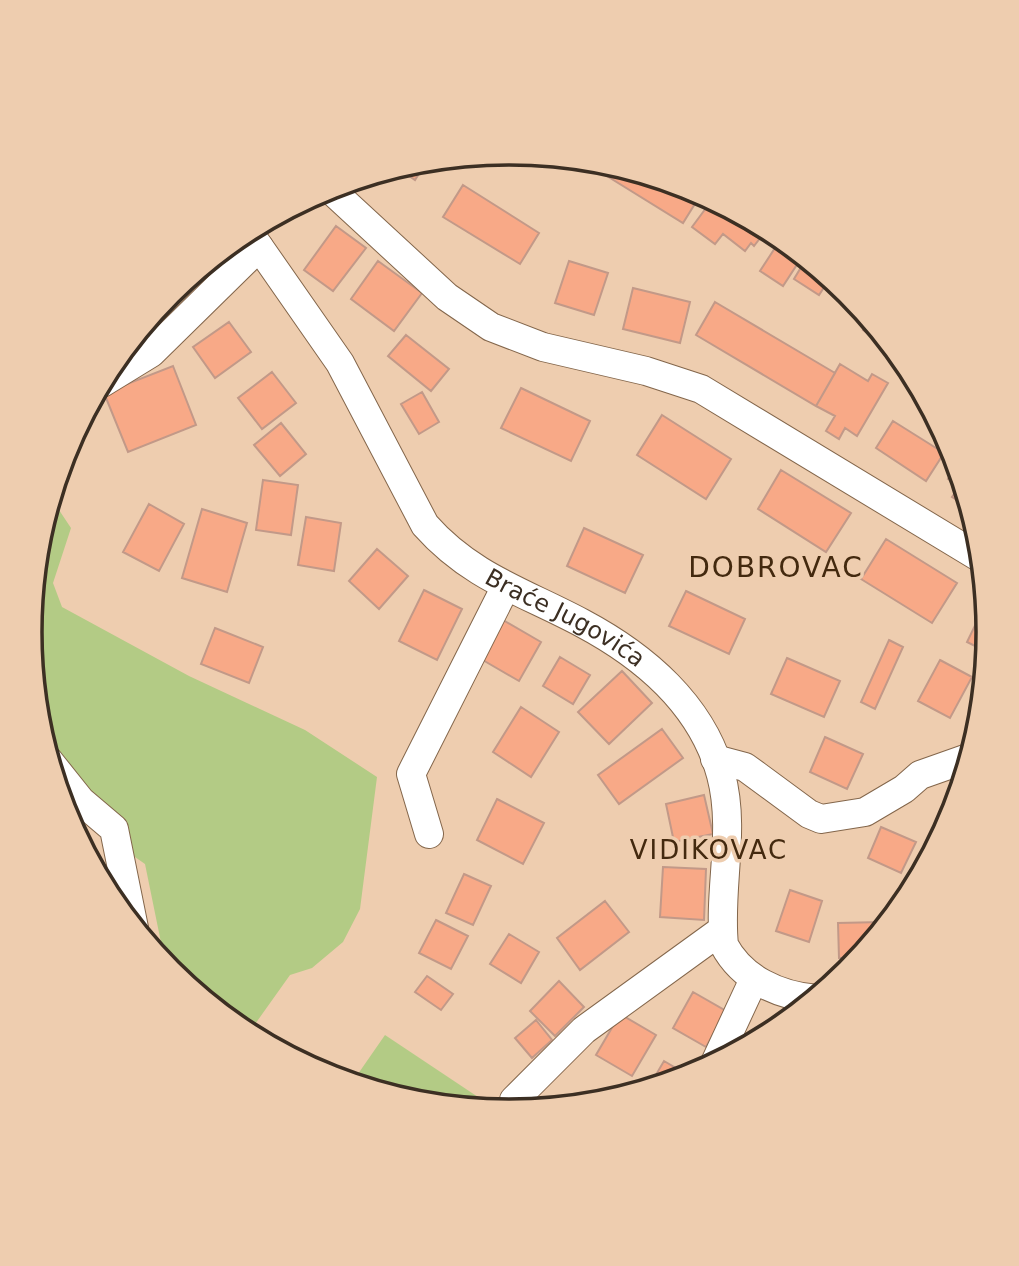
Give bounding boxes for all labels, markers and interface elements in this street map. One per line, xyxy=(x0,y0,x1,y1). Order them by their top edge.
district label: DOBROVAC xyxy=(688,551,864,584)
street label: Braće Jugovića xyxy=(480,563,650,673)
district label: VIDIKOVAC xyxy=(630,835,788,865)

